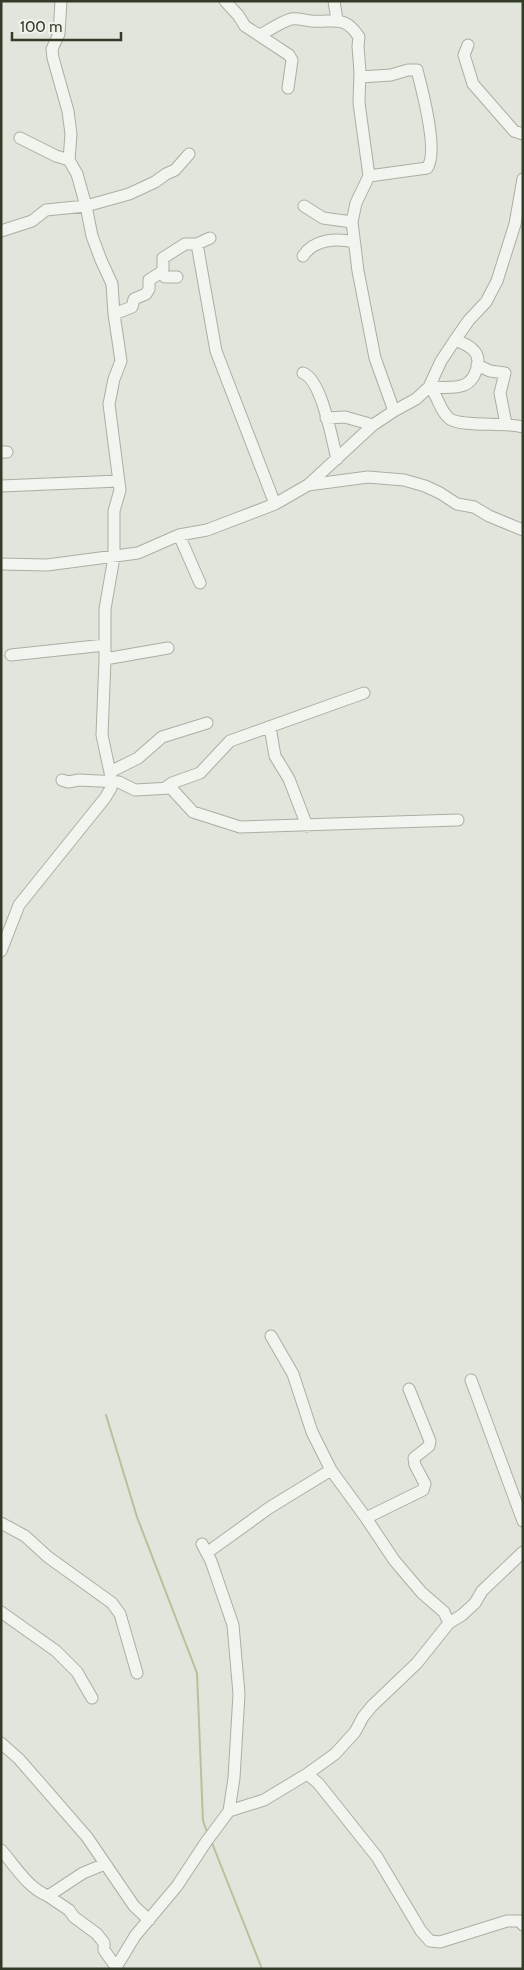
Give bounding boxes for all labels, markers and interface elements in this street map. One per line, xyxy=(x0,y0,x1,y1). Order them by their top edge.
scale bar xyxy=(12,10,121,42)
text: 100 m xyxy=(20,18,62,36)

